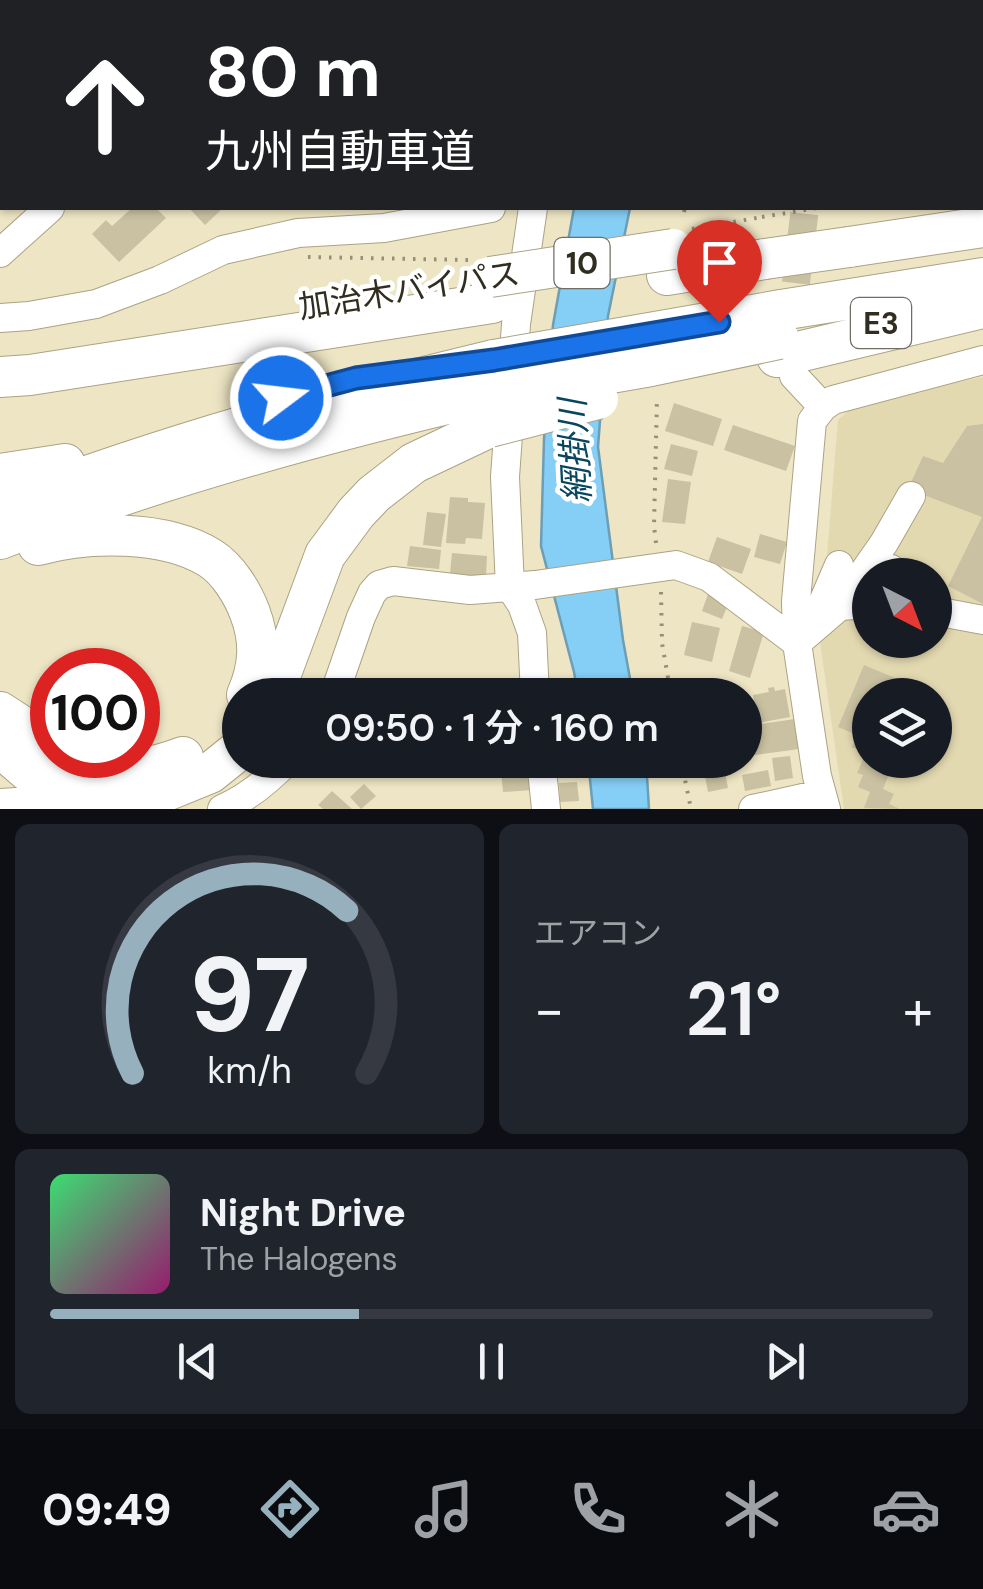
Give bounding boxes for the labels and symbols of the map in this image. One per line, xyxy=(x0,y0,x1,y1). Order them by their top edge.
pin xyxy=(677,220,762,323)
road number: 10 xyxy=(554,238,610,288)
street label: 加治木バイパス xyxy=(295,252,523,328)
road number: E3 xyxy=(851,298,911,348)
position arrow xyxy=(229,346,333,450)
water label: 網掛川 xyxy=(549,393,601,505)
north arrow xyxy=(852,558,952,658)
speed limit sign: 100 xyxy=(30,648,160,778)

